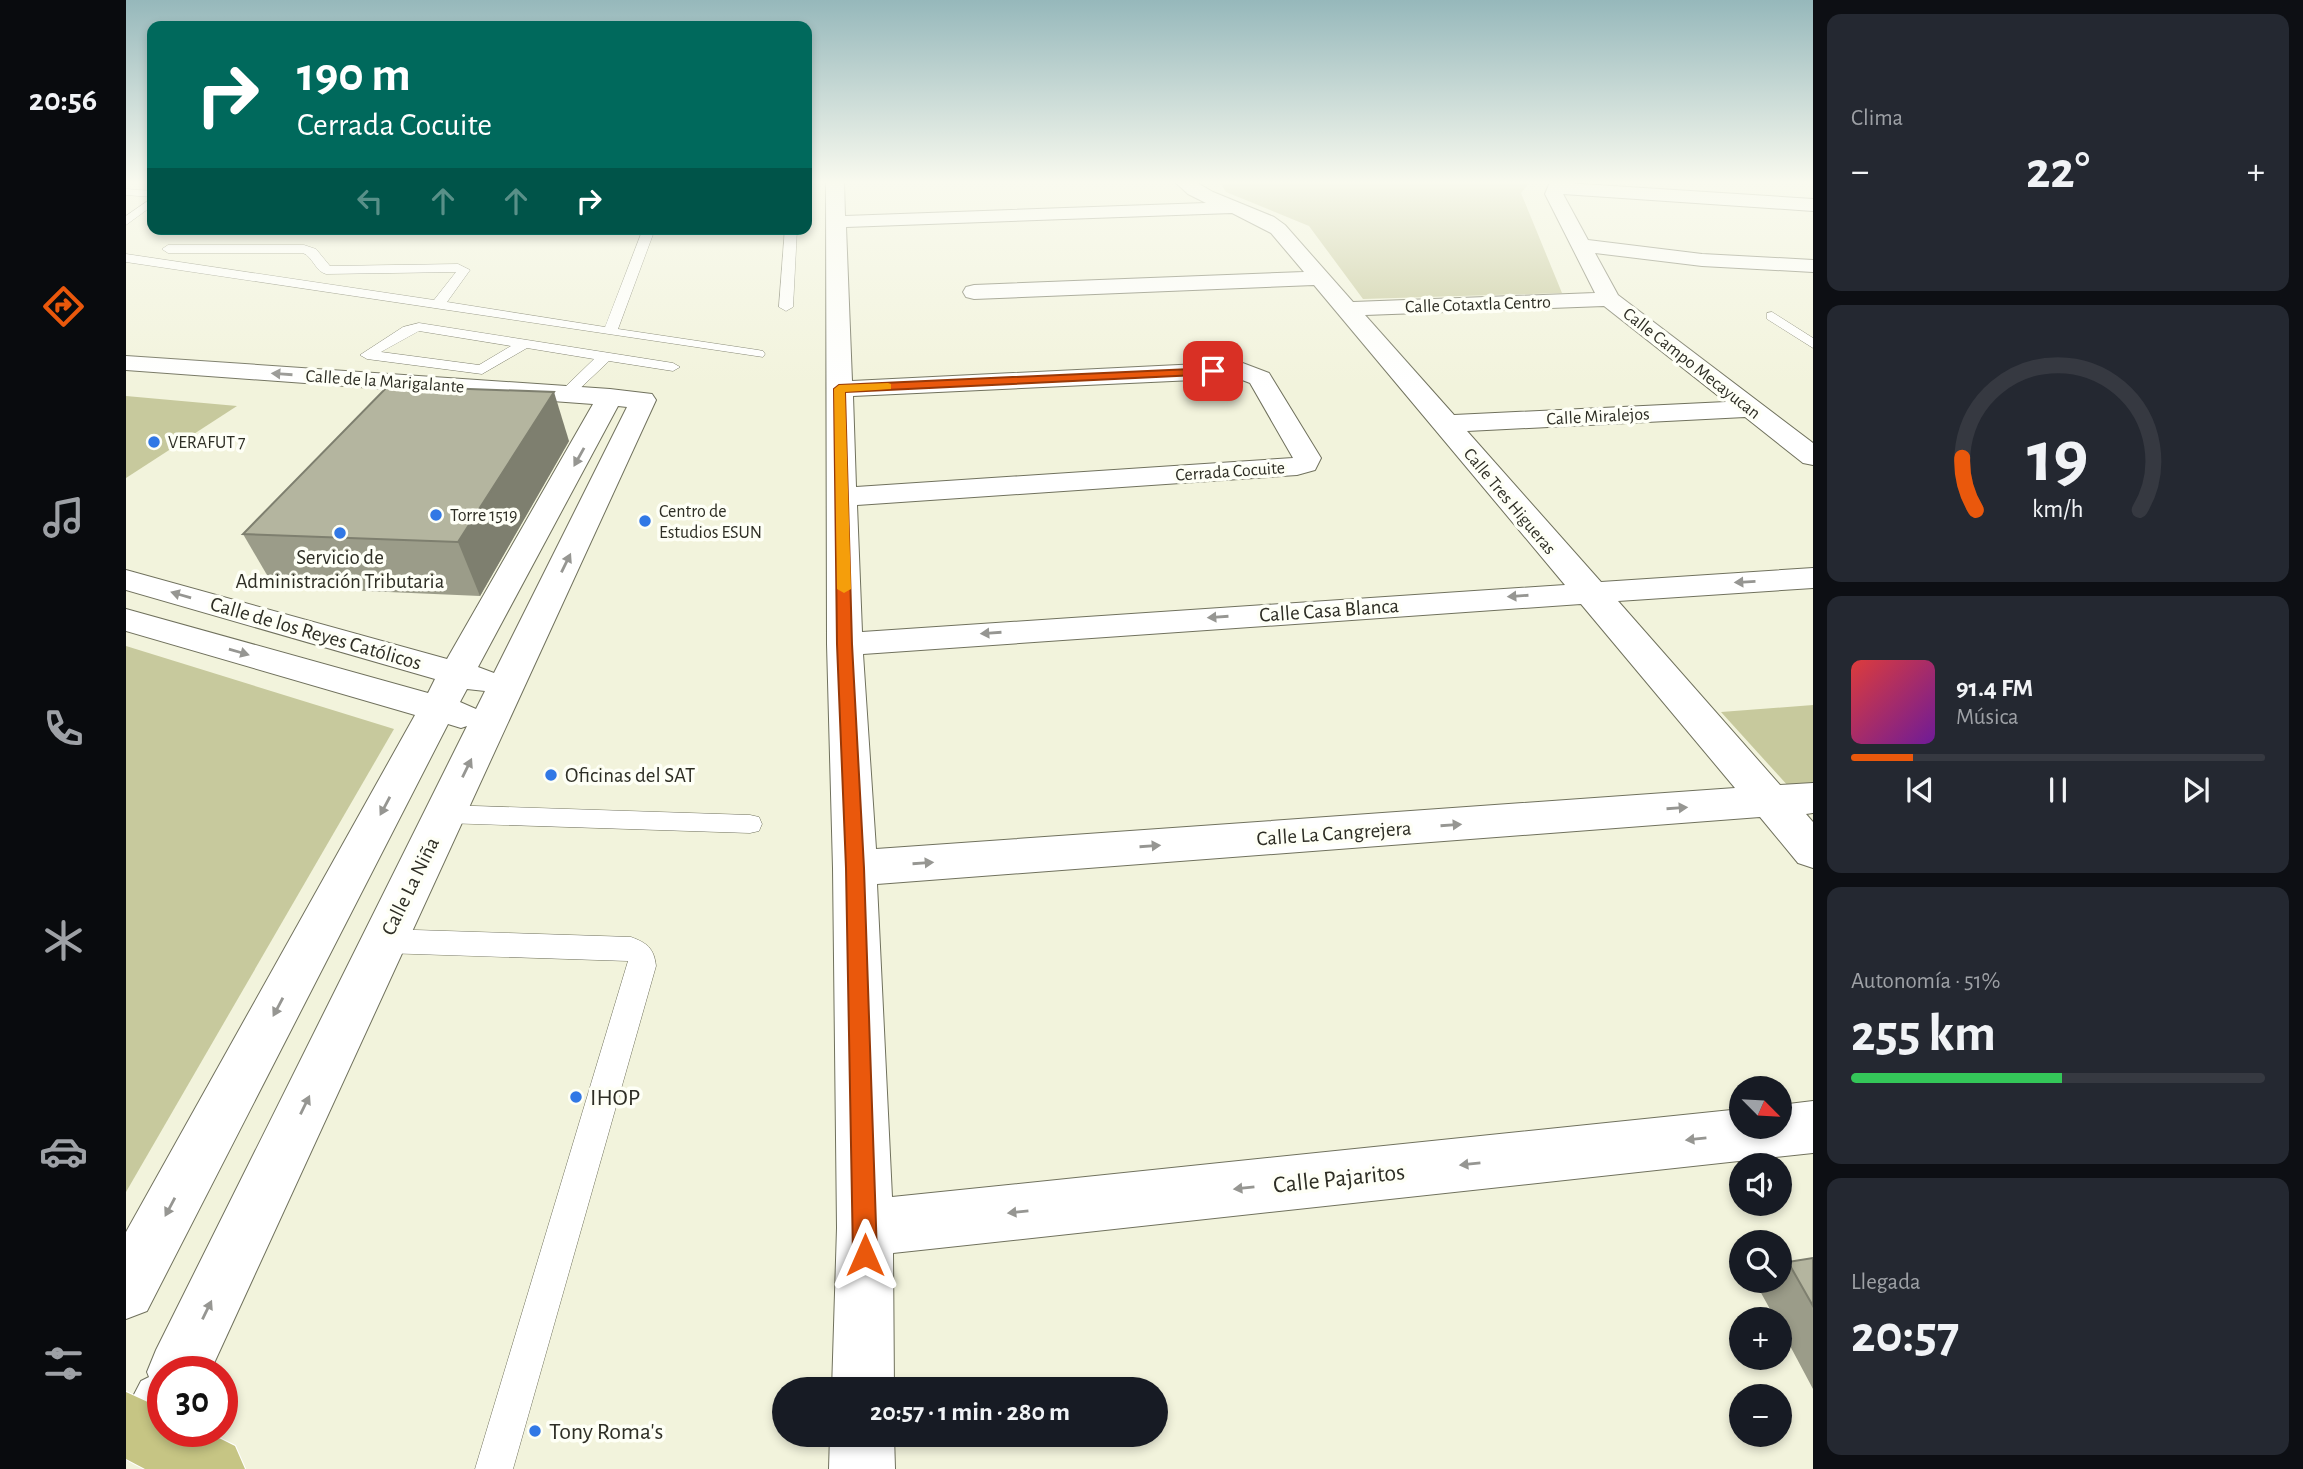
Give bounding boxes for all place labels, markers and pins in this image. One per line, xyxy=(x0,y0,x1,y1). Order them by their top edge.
pin xyxy=(1183,341,1243,401)
marker: VERAFUT 7 xyxy=(146,434,162,450)
place label: VERAFUT 7 xyxy=(168,434,246,452)
place label: Centro de Estudios ESUN xyxy=(659,503,762,542)
marker: Torre 1519 xyxy=(428,507,444,523)
place label: Torre 1519 xyxy=(450,507,518,525)
marker: Centro de Estudios ESUN xyxy=(637,513,653,529)
marker: Servicio de Administración Tributaria xyxy=(332,525,348,541)
place label: Servicio de Administración Tributaria xyxy=(236,547,445,592)
place label: Oficinas del SAT xyxy=(565,765,695,786)
marker: Oficinas del SAT xyxy=(543,767,559,783)
place label: IHOP xyxy=(590,1086,640,1110)
marker: IHOP xyxy=(568,1089,584,1105)
place label: Tony Roma's xyxy=(549,1420,663,1444)
marker: Tony Roma's xyxy=(527,1423,543,1439)

